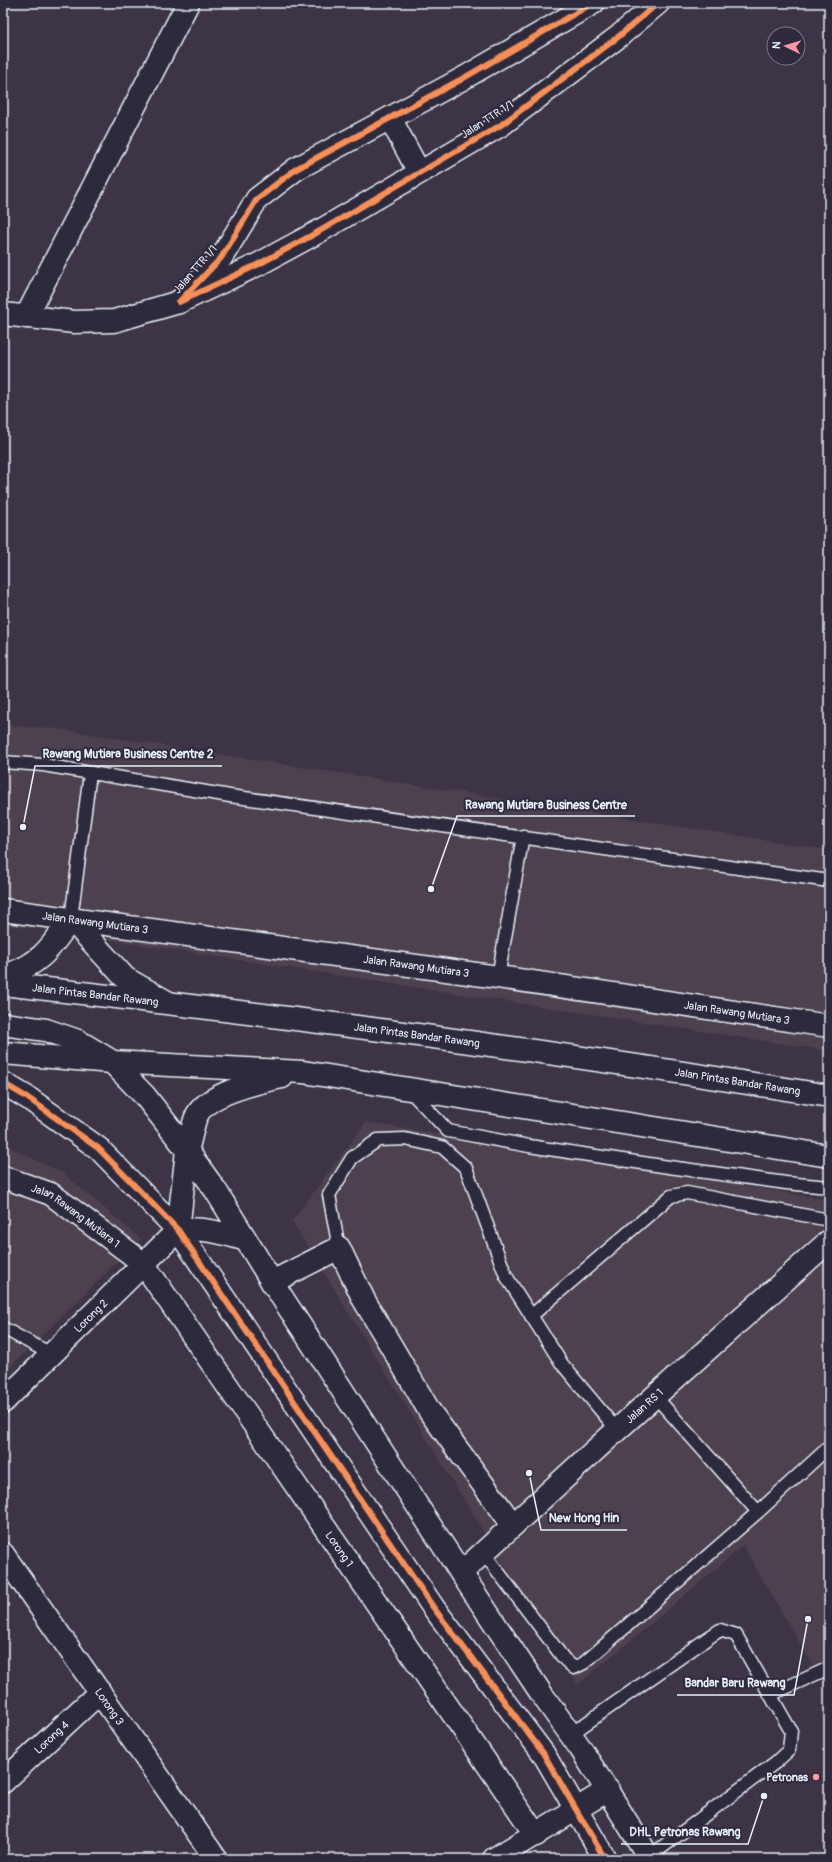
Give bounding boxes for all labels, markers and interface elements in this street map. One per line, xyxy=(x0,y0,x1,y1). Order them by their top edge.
north arrow xyxy=(766,26,806,66)
text: N xyxy=(770,40,783,49)
street label: Jalan TTR 1/1 xyxy=(459,98,516,141)
street label: Jalan TTR 1/1 xyxy=(171,242,220,296)
callout: Rawang Mutiara Business Centre 2 xyxy=(35,742,222,766)
text: Rawang Mutiara Business Centre 2 xyxy=(42,747,214,762)
callout: Rawang Mutiara Business Centre xyxy=(457,792,635,816)
text: Rawang Mutiara Business Centre xyxy=(465,798,628,813)
street label: Jalan Rawang Mutiara 3 xyxy=(41,909,149,937)
street label: Jalan Rawang Mutiara 3 xyxy=(362,953,470,980)
street label: Jalan Pintas Bandar Rawang xyxy=(32,981,160,1009)
street label: Jalan Rawang Mutiara 3 xyxy=(683,999,791,1027)
street label: Jalan Pintas Bandar Rawang xyxy=(353,1020,481,1050)
street label: Jalan Pintas Bandar Rawang xyxy=(674,1066,802,1098)
street label: Jalan Rawang Mutiara 1 xyxy=(29,1182,122,1250)
street label: Lorong 2 xyxy=(72,1297,111,1335)
street label: Jalan RS 1 xyxy=(623,1386,666,1426)
callout: New Hong Hin xyxy=(541,1506,627,1530)
text: New Hong Hin xyxy=(549,1511,619,1526)
street label: Lorong 1 xyxy=(322,1529,356,1570)
callout: Bandar Baru Rawang xyxy=(677,1671,794,1695)
text: Bandar Baru Rawang xyxy=(684,1676,786,1691)
street label: Lorong 3 xyxy=(92,1686,126,1728)
street label: Lorong 4 xyxy=(32,1718,72,1757)
place label: Petronas xyxy=(766,1771,808,1784)
marker: Petronas xyxy=(811,1772,821,1782)
callout: DHL Petronas Rawang xyxy=(621,1820,748,1844)
text: DHL Petronas Rawang xyxy=(629,1825,741,1840)

